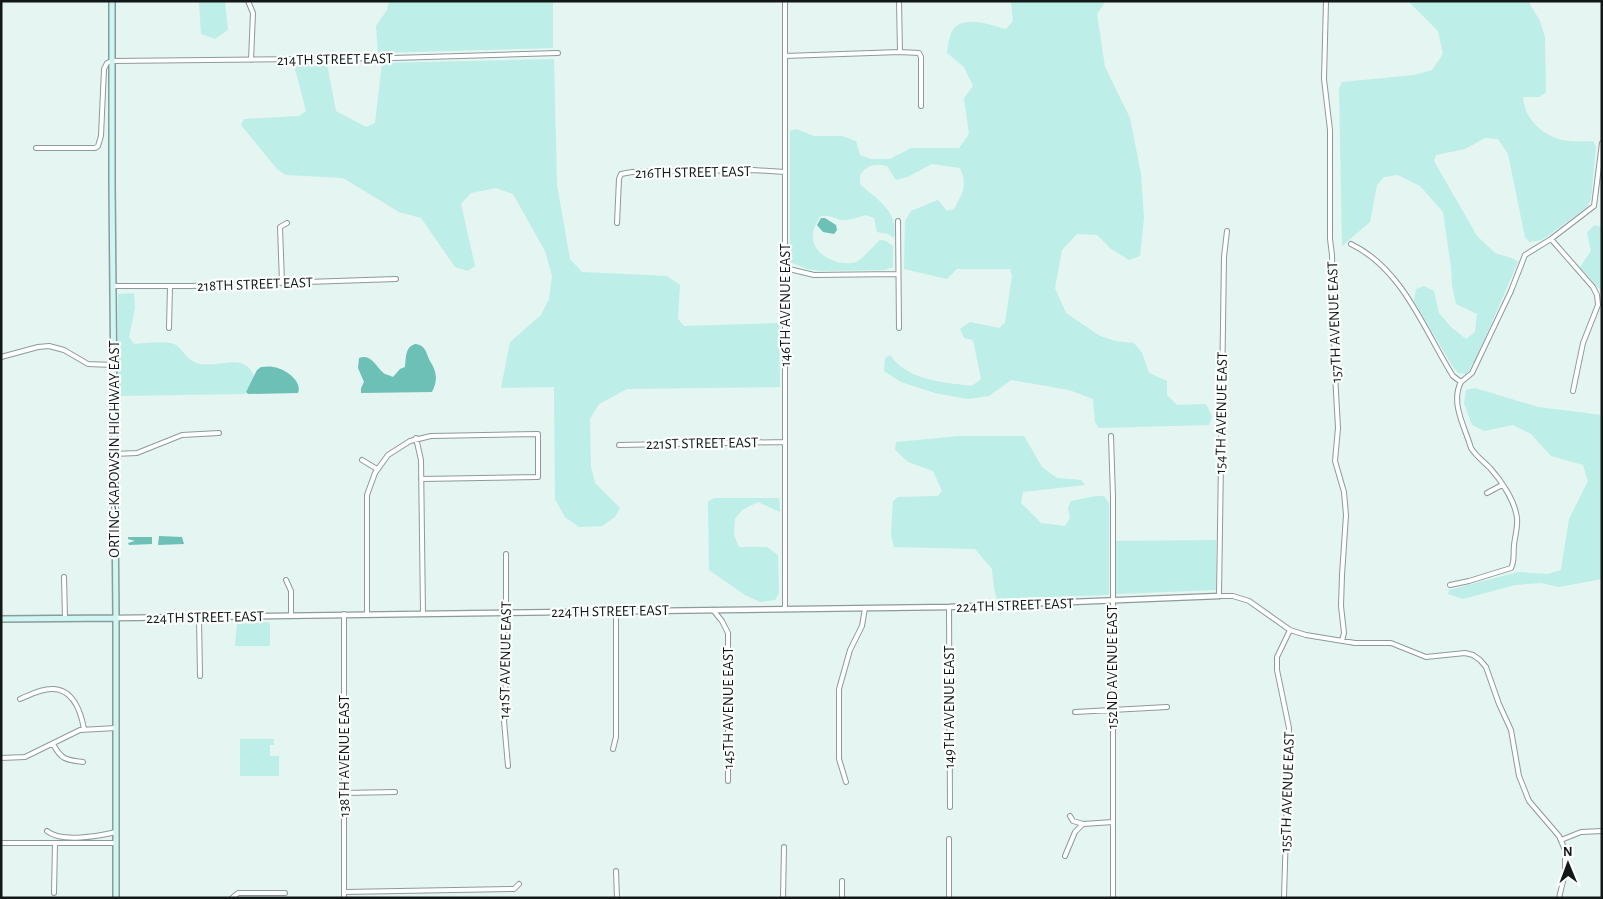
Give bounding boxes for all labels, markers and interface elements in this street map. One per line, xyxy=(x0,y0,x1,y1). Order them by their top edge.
street label: 214TH STREET EAST xyxy=(277,51,394,68)
street label: 216TH STREET EAST xyxy=(635,164,752,181)
street label: 146TH AVENUE EAST xyxy=(778,243,793,366)
street label: 157TH AVENUE EAST xyxy=(1325,260,1344,383)
street label: 218TH STREET EAST xyxy=(197,275,314,294)
street label: ORTING-KAPOWSIN HIGHWAY EAST xyxy=(107,340,122,558)
street label: 154TH AVENUE EAST xyxy=(1213,351,1230,474)
street label: 221ST STREET EAST xyxy=(646,435,759,452)
street label: 224TH STREET EAST xyxy=(956,596,1075,615)
street label: 141ST AVENUE EAST xyxy=(497,600,514,719)
street label: 224TH STREET EAST xyxy=(551,603,670,620)
street label: 152ND AVENUE EAST xyxy=(1105,604,1120,729)
street label: 224TH STREET EAST xyxy=(146,609,265,626)
street label: 149TH AVENUE EAST xyxy=(942,645,957,768)
street label: 145TH AVENUE EAST xyxy=(721,646,736,769)
street label: 138TH AVENUE EAST xyxy=(337,694,352,817)
street label: 155TH AVENUE EAST xyxy=(1278,731,1297,853)
north arrow xyxy=(1543,839,1593,889)
text: N xyxy=(1563,845,1573,859)

